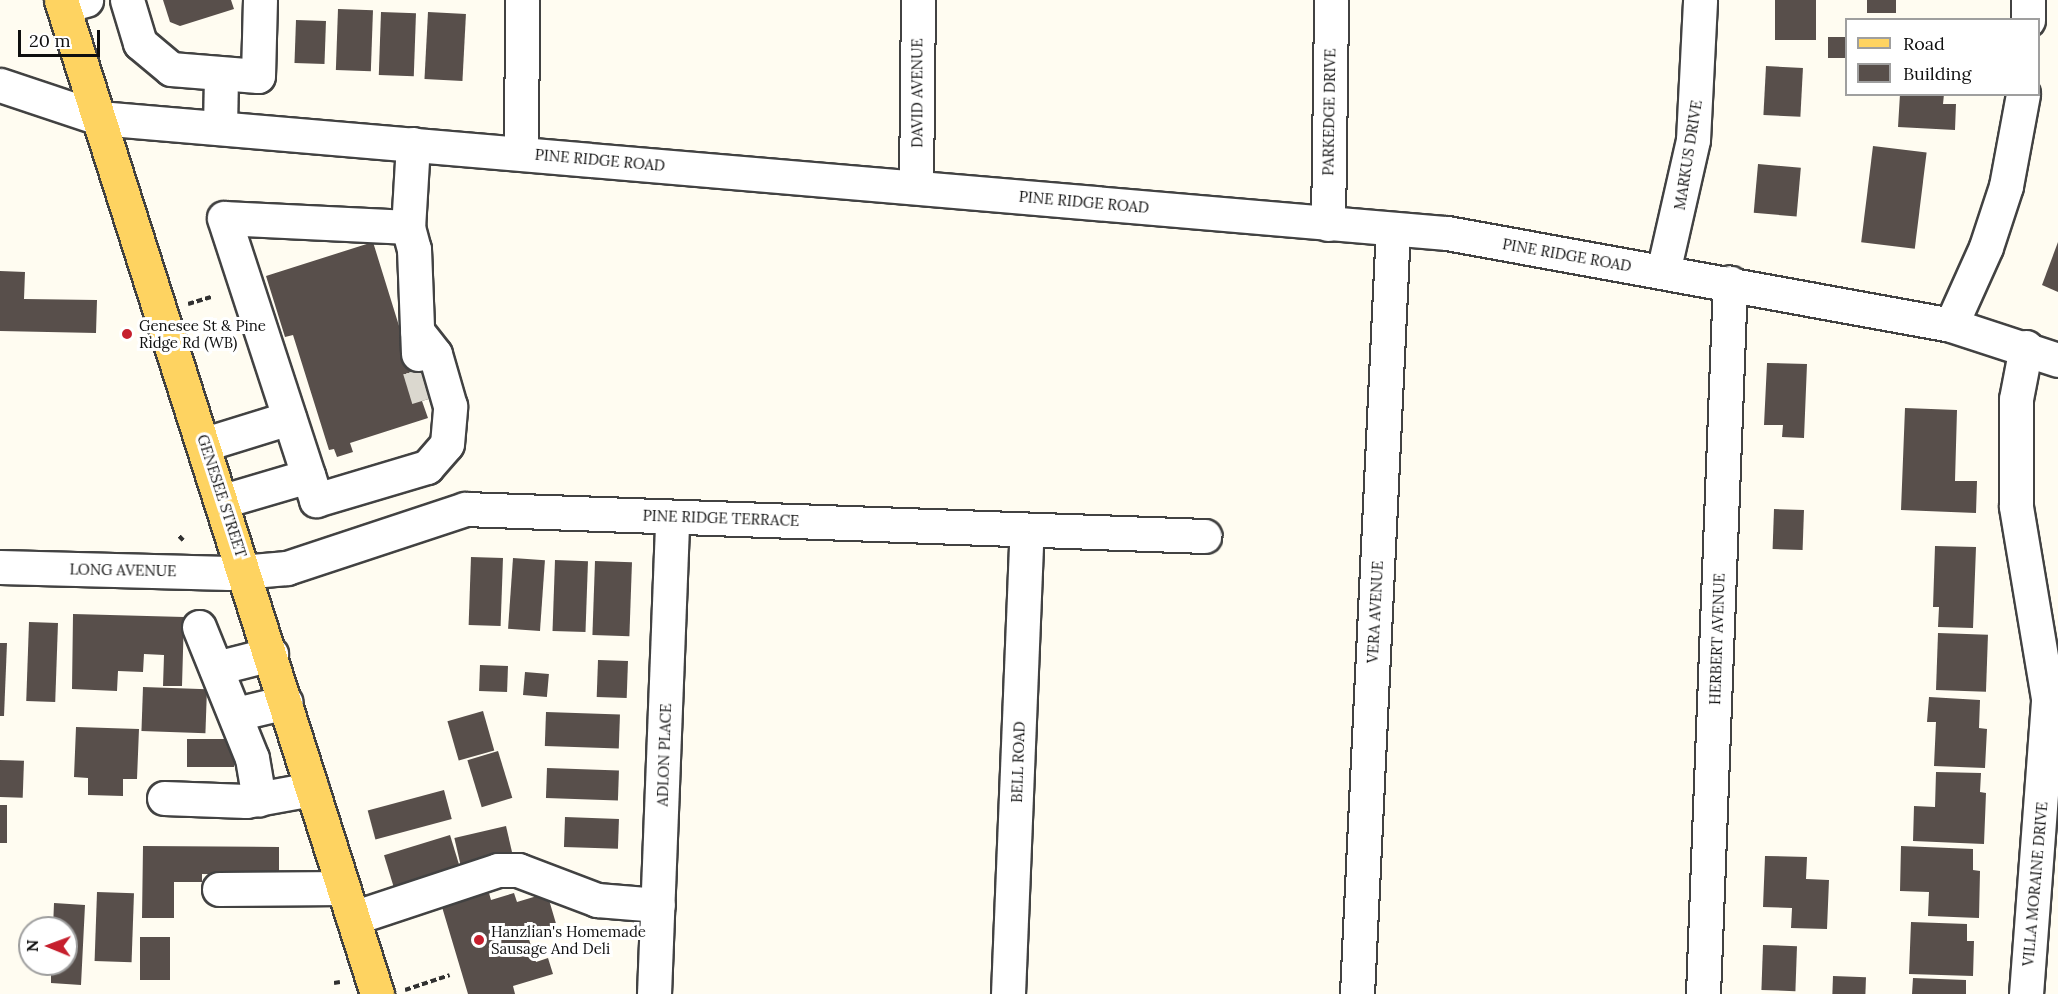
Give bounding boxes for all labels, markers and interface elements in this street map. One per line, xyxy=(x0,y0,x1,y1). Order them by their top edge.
scale bar xyxy=(21,18,104,56)
legend xyxy=(1845,18,2040,96)
text: 20 m xyxy=(29,29,71,52)
text: Road xyxy=(1903,32,1945,55)
street label: DAVID AVENUE xyxy=(908,38,926,148)
street label: PARKEDGE DRIVE xyxy=(1319,48,1339,176)
text: Building xyxy=(1903,62,1971,85)
street label: MARKUS DRIVE xyxy=(1670,99,1706,211)
street label: PINE RIDGE ROAD xyxy=(534,145,666,175)
street label: PINE RIDGE ROAD xyxy=(1018,187,1150,217)
street label: PINE RIDGE ROAD xyxy=(1501,235,1633,275)
place label: Genesee St & Pine Ridge Rd (WB) xyxy=(139,316,266,351)
marker: Genesee St & Pine Ridge Rd (WB) xyxy=(120,327,134,341)
street label: GENESEE STREET xyxy=(194,432,250,560)
street label: PINE RIDGE TERRACE xyxy=(642,506,800,530)
street label: LONG AVENUE xyxy=(69,560,177,580)
street label: VERA AVENUE xyxy=(1363,560,1387,664)
street label: HERBERT AVENUE xyxy=(1706,573,1728,705)
street label: ADLON PLACE xyxy=(653,703,675,807)
street label: BELL ROAD xyxy=(1008,721,1028,803)
street label: VILLA MORAINE DRIVE xyxy=(2019,801,2051,967)
north arrow xyxy=(18,916,78,976)
place label: Hanzlian's Homemade Sausage And Deli xyxy=(491,922,646,957)
marker: Hanzlian's Homemade Sausage And Deli xyxy=(472,933,486,947)
text: N xyxy=(22,939,42,952)

